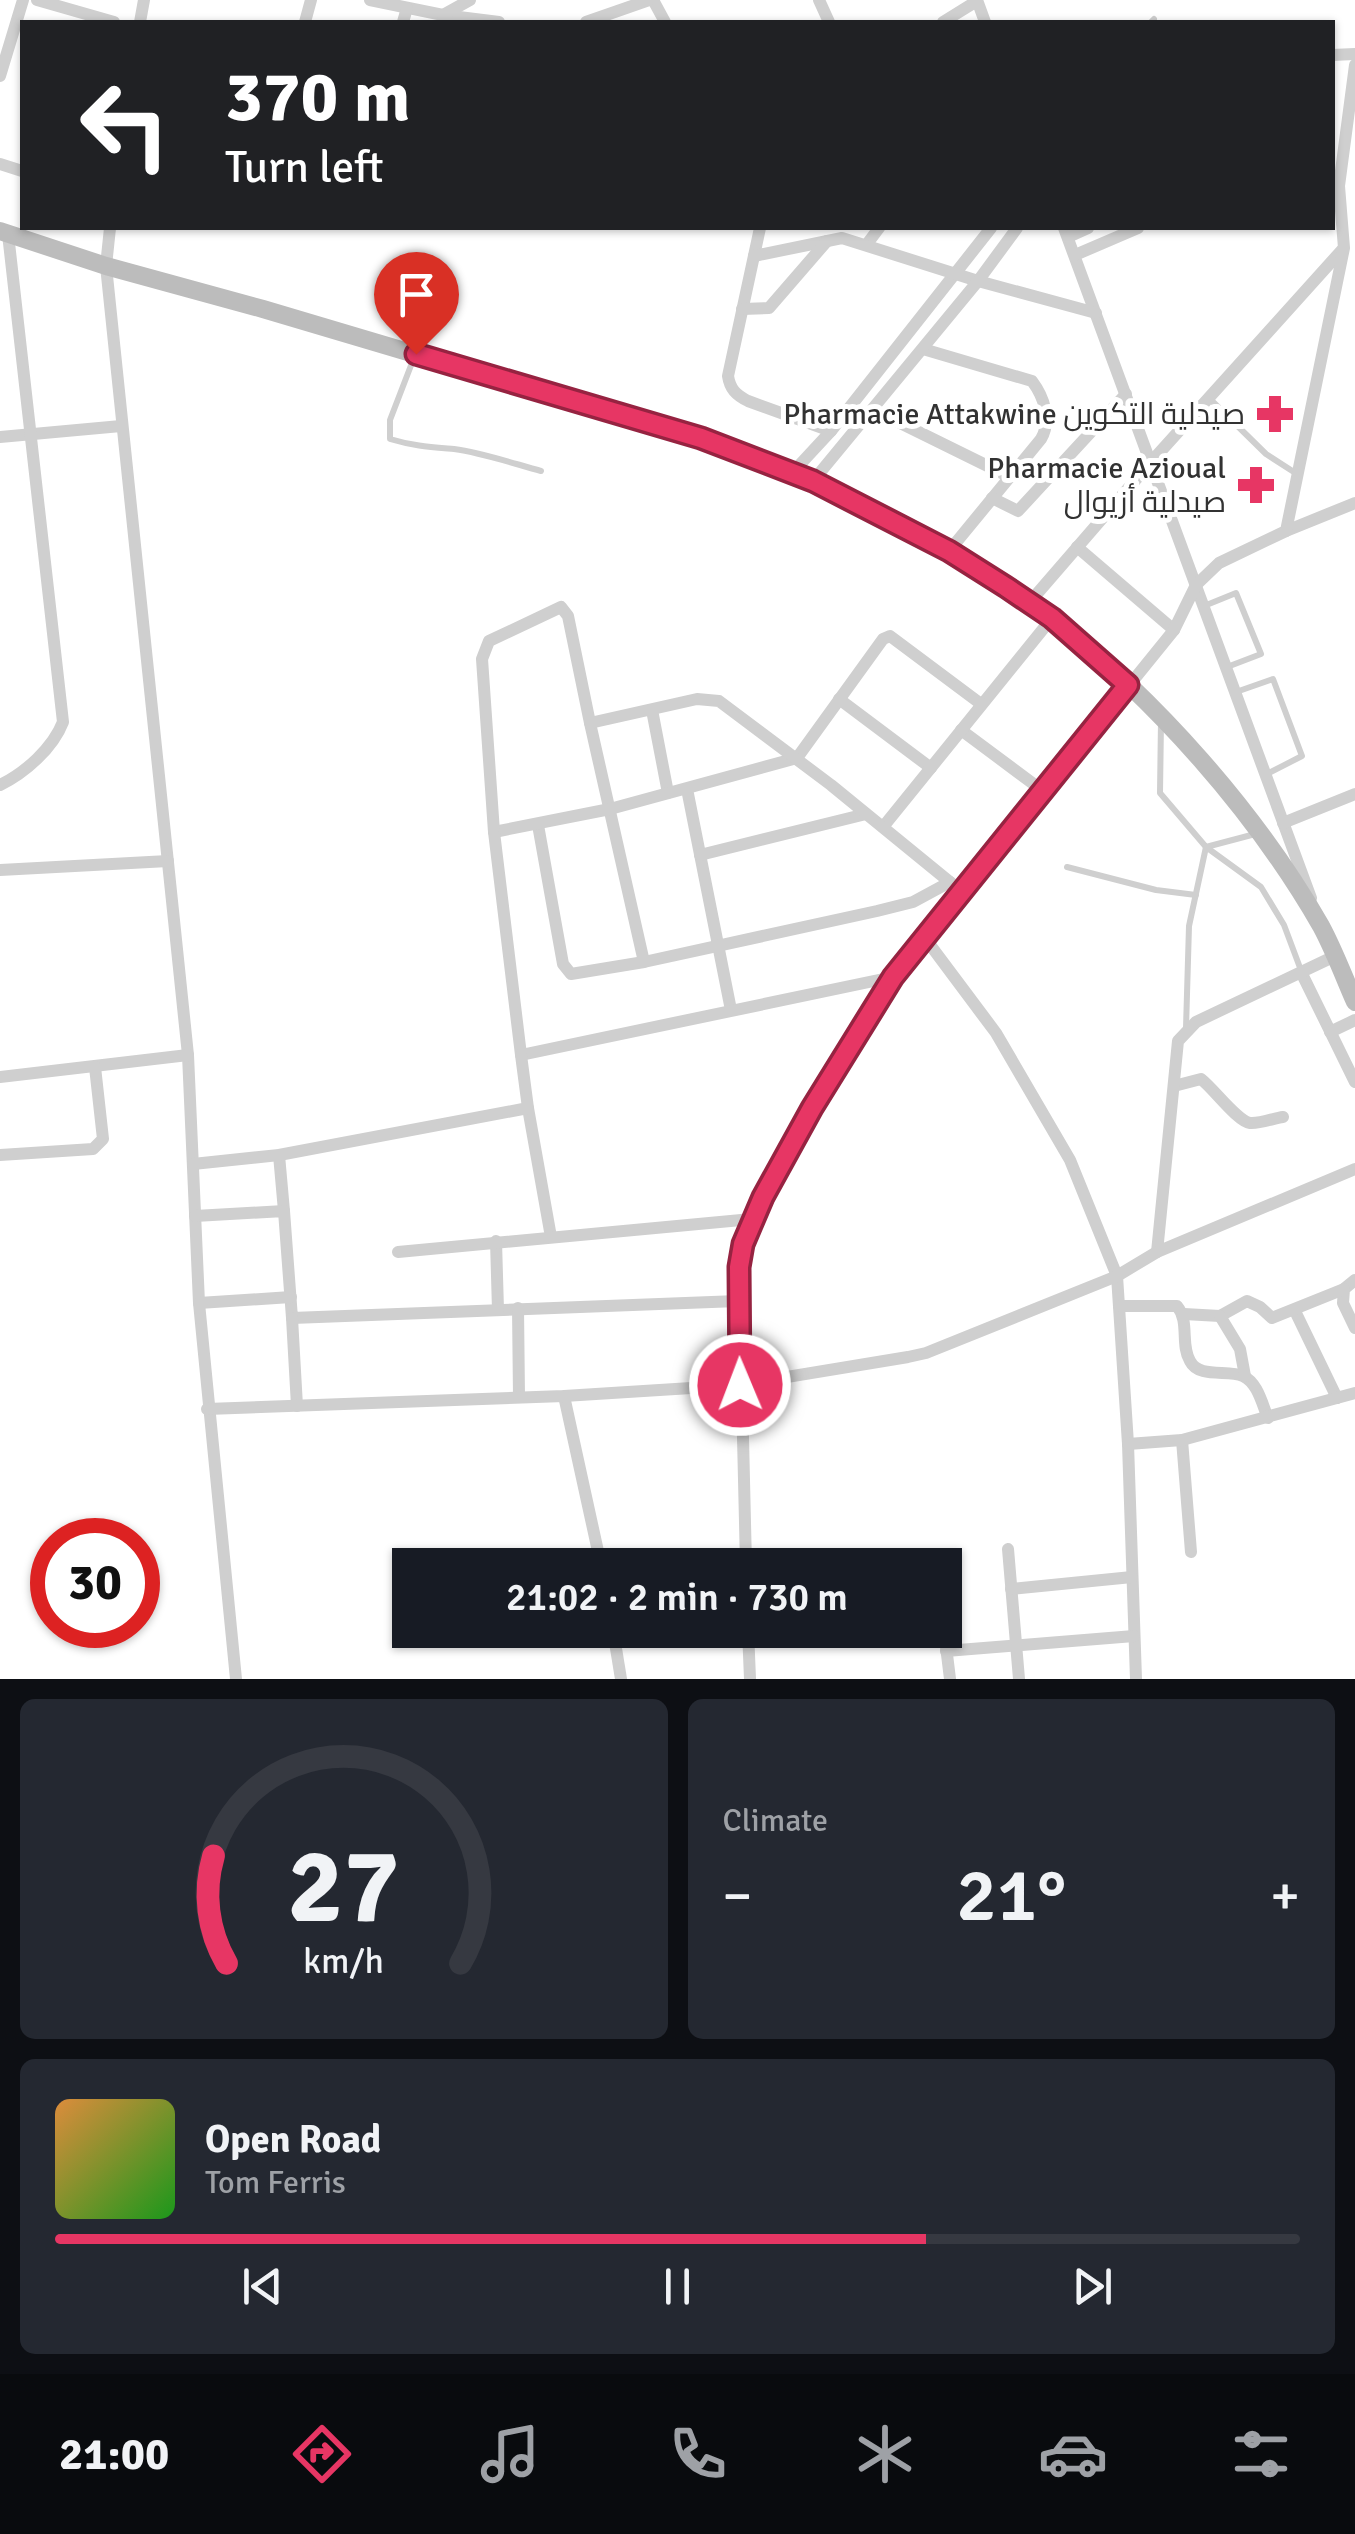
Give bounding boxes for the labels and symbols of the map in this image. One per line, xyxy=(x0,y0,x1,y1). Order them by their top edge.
pin xyxy=(374,252,459,355)
pharmacy icon: Pharmacie Attakwine صيدلية التكوين xyxy=(1254,393,1296,435)
place label: Pharmacie Attakwine صيدلية التكوين xyxy=(783,396,1245,433)
place label: Pharmacie Azioual صيدلية أزيوال xyxy=(987,450,1226,521)
pharmacy icon: Pharmacie Azioual صيدلية أزيوال xyxy=(1235,464,1277,506)
position arrow xyxy=(688,1333,792,1437)
speed limit sign: 30 xyxy=(30,1518,160,1648)

